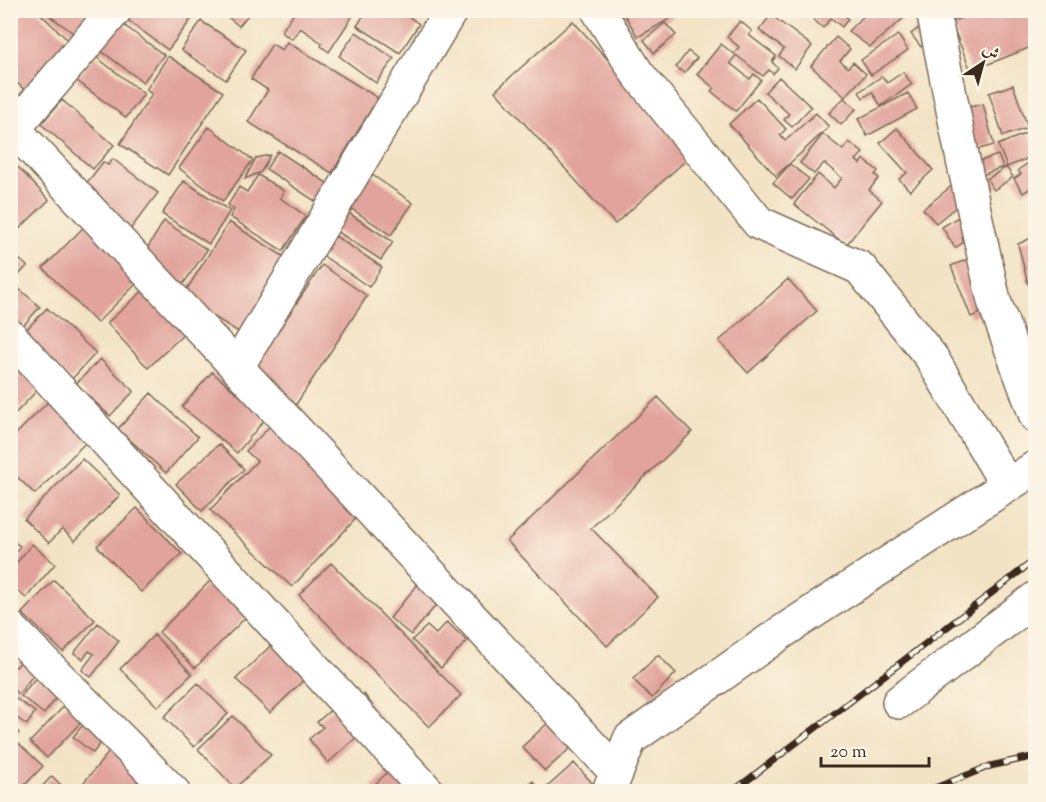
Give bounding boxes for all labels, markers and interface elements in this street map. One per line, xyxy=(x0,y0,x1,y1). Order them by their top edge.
north arrow xyxy=(953,33,1013,93)
text: ش xyxy=(977,39,1004,67)
scale bar xyxy=(821,730,929,768)
text: 20 m xyxy=(830,740,867,766)

